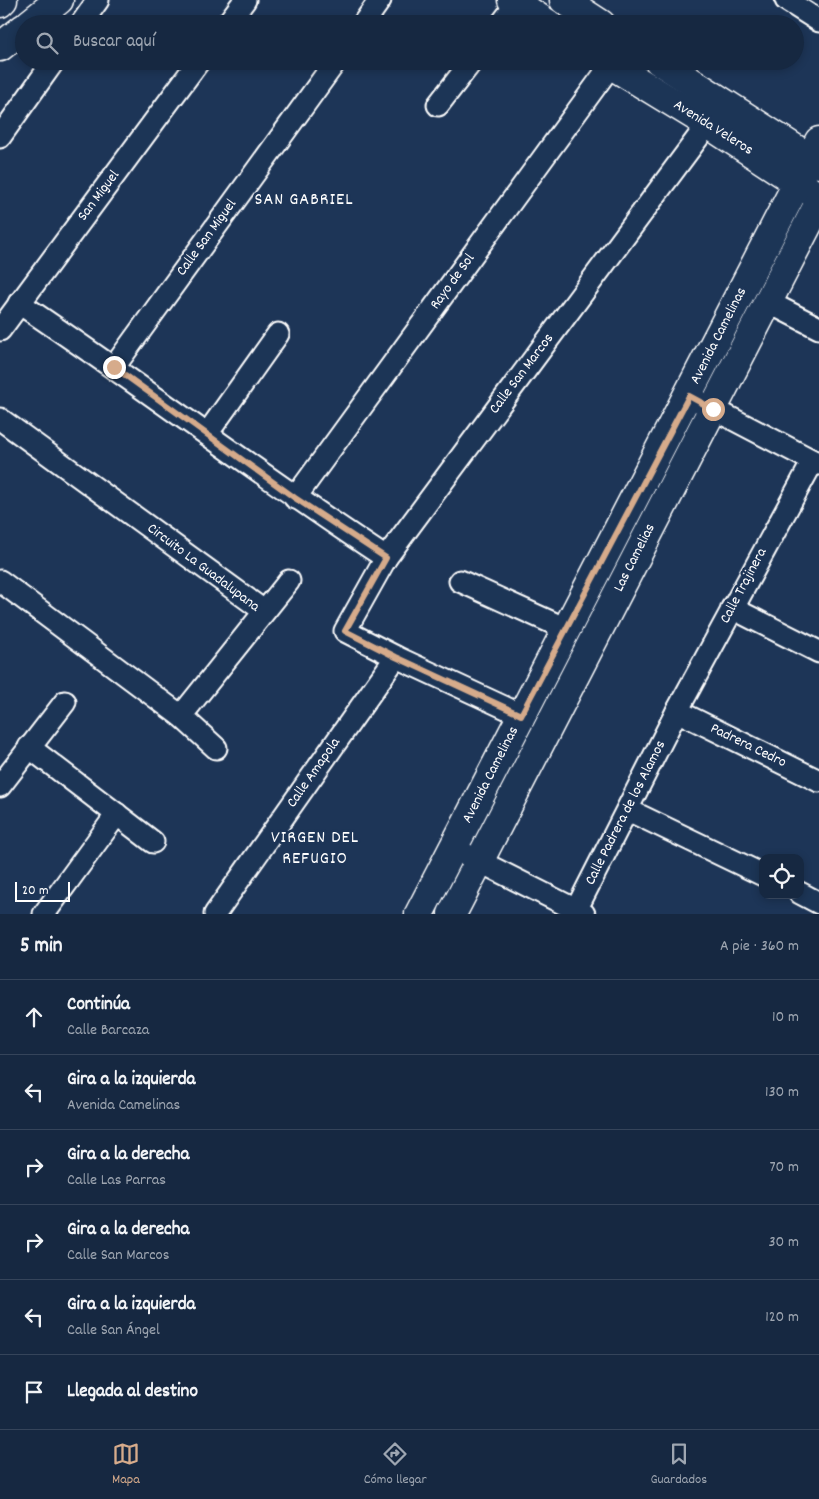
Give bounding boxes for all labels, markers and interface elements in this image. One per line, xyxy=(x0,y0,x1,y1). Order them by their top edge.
search box xyxy=(15,15,804,70)
icon: search xyxy=(33,29,61,57)
text: Buscar aquí xyxy=(73,29,155,56)
street label: Avenida Veleros xyxy=(669,95,757,161)
street label: San Miguel xyxy=(73,166,126,226)
district label: SAN GABRIEL xyxy=(254,188,354,213)
street label: Calle San Miguel xyxy=(172,195,243,281)
street label: Rayo de Sol xyxy=(425,249,481,315)
street label: Avenida Camelinas xyxy=(685,284,753,388)
street label: Calle San Marcos xyxy=(484,329,560,419)
route end xyxy=(103,356,126,379)
route start xyxy=(702,398,725,421)
street label: Circuito La Guadalupana xyxy=(142,518,265,618)
street label: Las Camelias xyxy=(608,520,662,596)
street label: Calle Trajinera xyxy=(715,543,774,628)
street label: Padrera Cedro xyxy=(706,718,790,774)
street label: Avenida Camelinas xyxy=(457,723,525,827)
street label: Calle Amapola xyxy=(282,733,347,813)
street label: Calle Padrera de los Alamos xyxy=(580,737,672,889)
district label: VIRGEN DEL REFUGIO xyxy=(271,826,359,872)
map controls xyxy=(759,854,804,899)
button: locate xyxy=(759,854,804,899)
scale bar xyxy=(15,879,70,902)
text: 20 m xyxy=(22,881,49,901)
text: 5 min xyxy=(20,932,63,962)
text: A pie · 360 m xyxy=(720,935,799,958)
text: Continúa xyxy=(67,992,130,1019)
icon: ahead xyxy=(20,1003,48,1031)
text: 10 m xyxy=(772,1006,799,1029)
text: Calle Barcaza xyxy=(67,1019,149,1042)
text: Gira a la izquierda xyxy=(67,1067,195,1094)
icon: left xyxy=(20,1078,48,1106)
text: 130 m xyxy=(765,1081,799,1104)
text: Avenida Camelinas xyxy=(67,1094,180,1117)
text: Gira a la derecha xyxy=(67,1142,189,1169)
icon: right xyxy=(20,1153,48,1181)
text: 70 m xyxy=(769,1156,799,1179)
text: Calle Las Parras xyxy=(67,1169,166,1192)
text: Gira a la derecha xyxy=(67,1217,189,1244)
icon: right xyxy=(20,1228,48,1256)
text: 30 m xyxy=(769,1231,799,1254)
text: Calle San Marcos xyxy=(67,1244,169,1267)
text: Gira a la izquierda xyxy=(67,1292,195,1319)
icon: left xyxy=(20,1303,48,1331)
text: 120 m xyxy=(765,1306,799,1329)
text: Calle San Ángel xyxy=(67,1319,160,1342)
icon: arrive xyxy=(20,1378,48,1406)
text: Llegada al destino xyxy=(67,1379,198,1406)
tab: Mapa xyxy=(112,1440,140,1490)
tab: Cómo llegar xyxy=(364,1440,427,1490)
tab: Guardados xyxy=(650,1440,707,1490)

